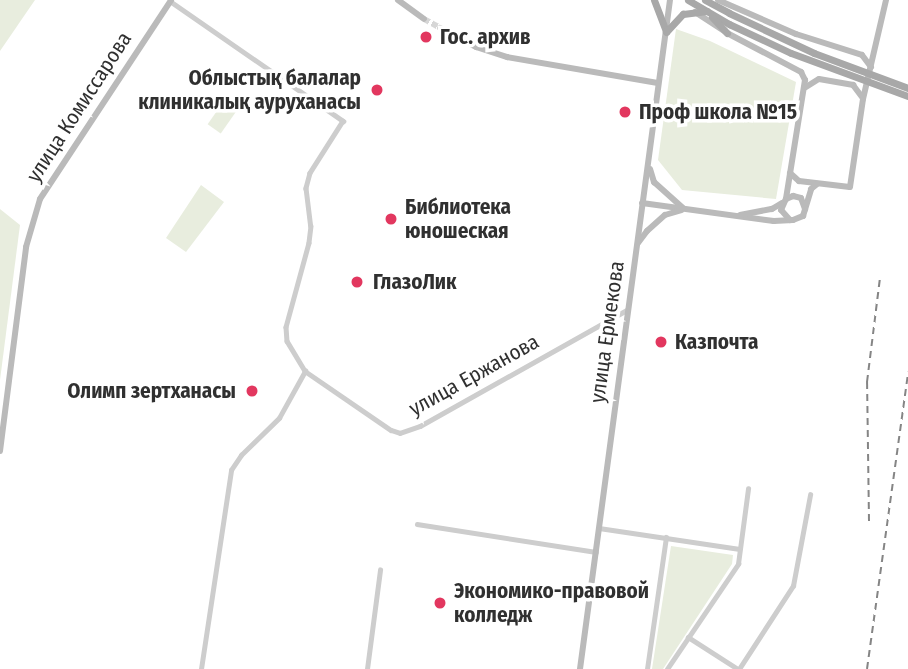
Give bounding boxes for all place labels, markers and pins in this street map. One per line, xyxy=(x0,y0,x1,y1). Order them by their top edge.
place label: Гос. архив xyxy=(440,24,531,50)
marker: Гос. архив xyxy=(418,29,434,45)
place label: Облыстық балалар клиникалық ауруханасы xyxy=(138,65,361,115)
marker: Облыстық балалар клиникалық ауруханасы xyxy=(367,80,387,100)
place label: Проф школа №15 xyxy=(639,99,797,125)
marker: Проф школа №15 xyxy=(617,104,633,120)
place label: Библиотека юношеская xyxy=(405,194,511,244)
marker: Библиотека юношеская xyxy=(383,211,399,227)
place label: ГлазоЛик xyxy=(373,269,457,295)
marker: ГлазоЛик xyxy=(347,272,367,292)
place label: Казпочта xyxy=(675,329,758,355)
marker: Казпочта xyxy=(653,334,669,350)
place label: Олимп зертханасы xyxy=(67,378,236,404)
marker: Олимп зертханасы xyxy=(242,381,262,401)
place label: Экономико-правовой колледж xyxy=(454,578,649,628)
marker: Экономико-правовой колледж xyxy=(432,595,448,611)

